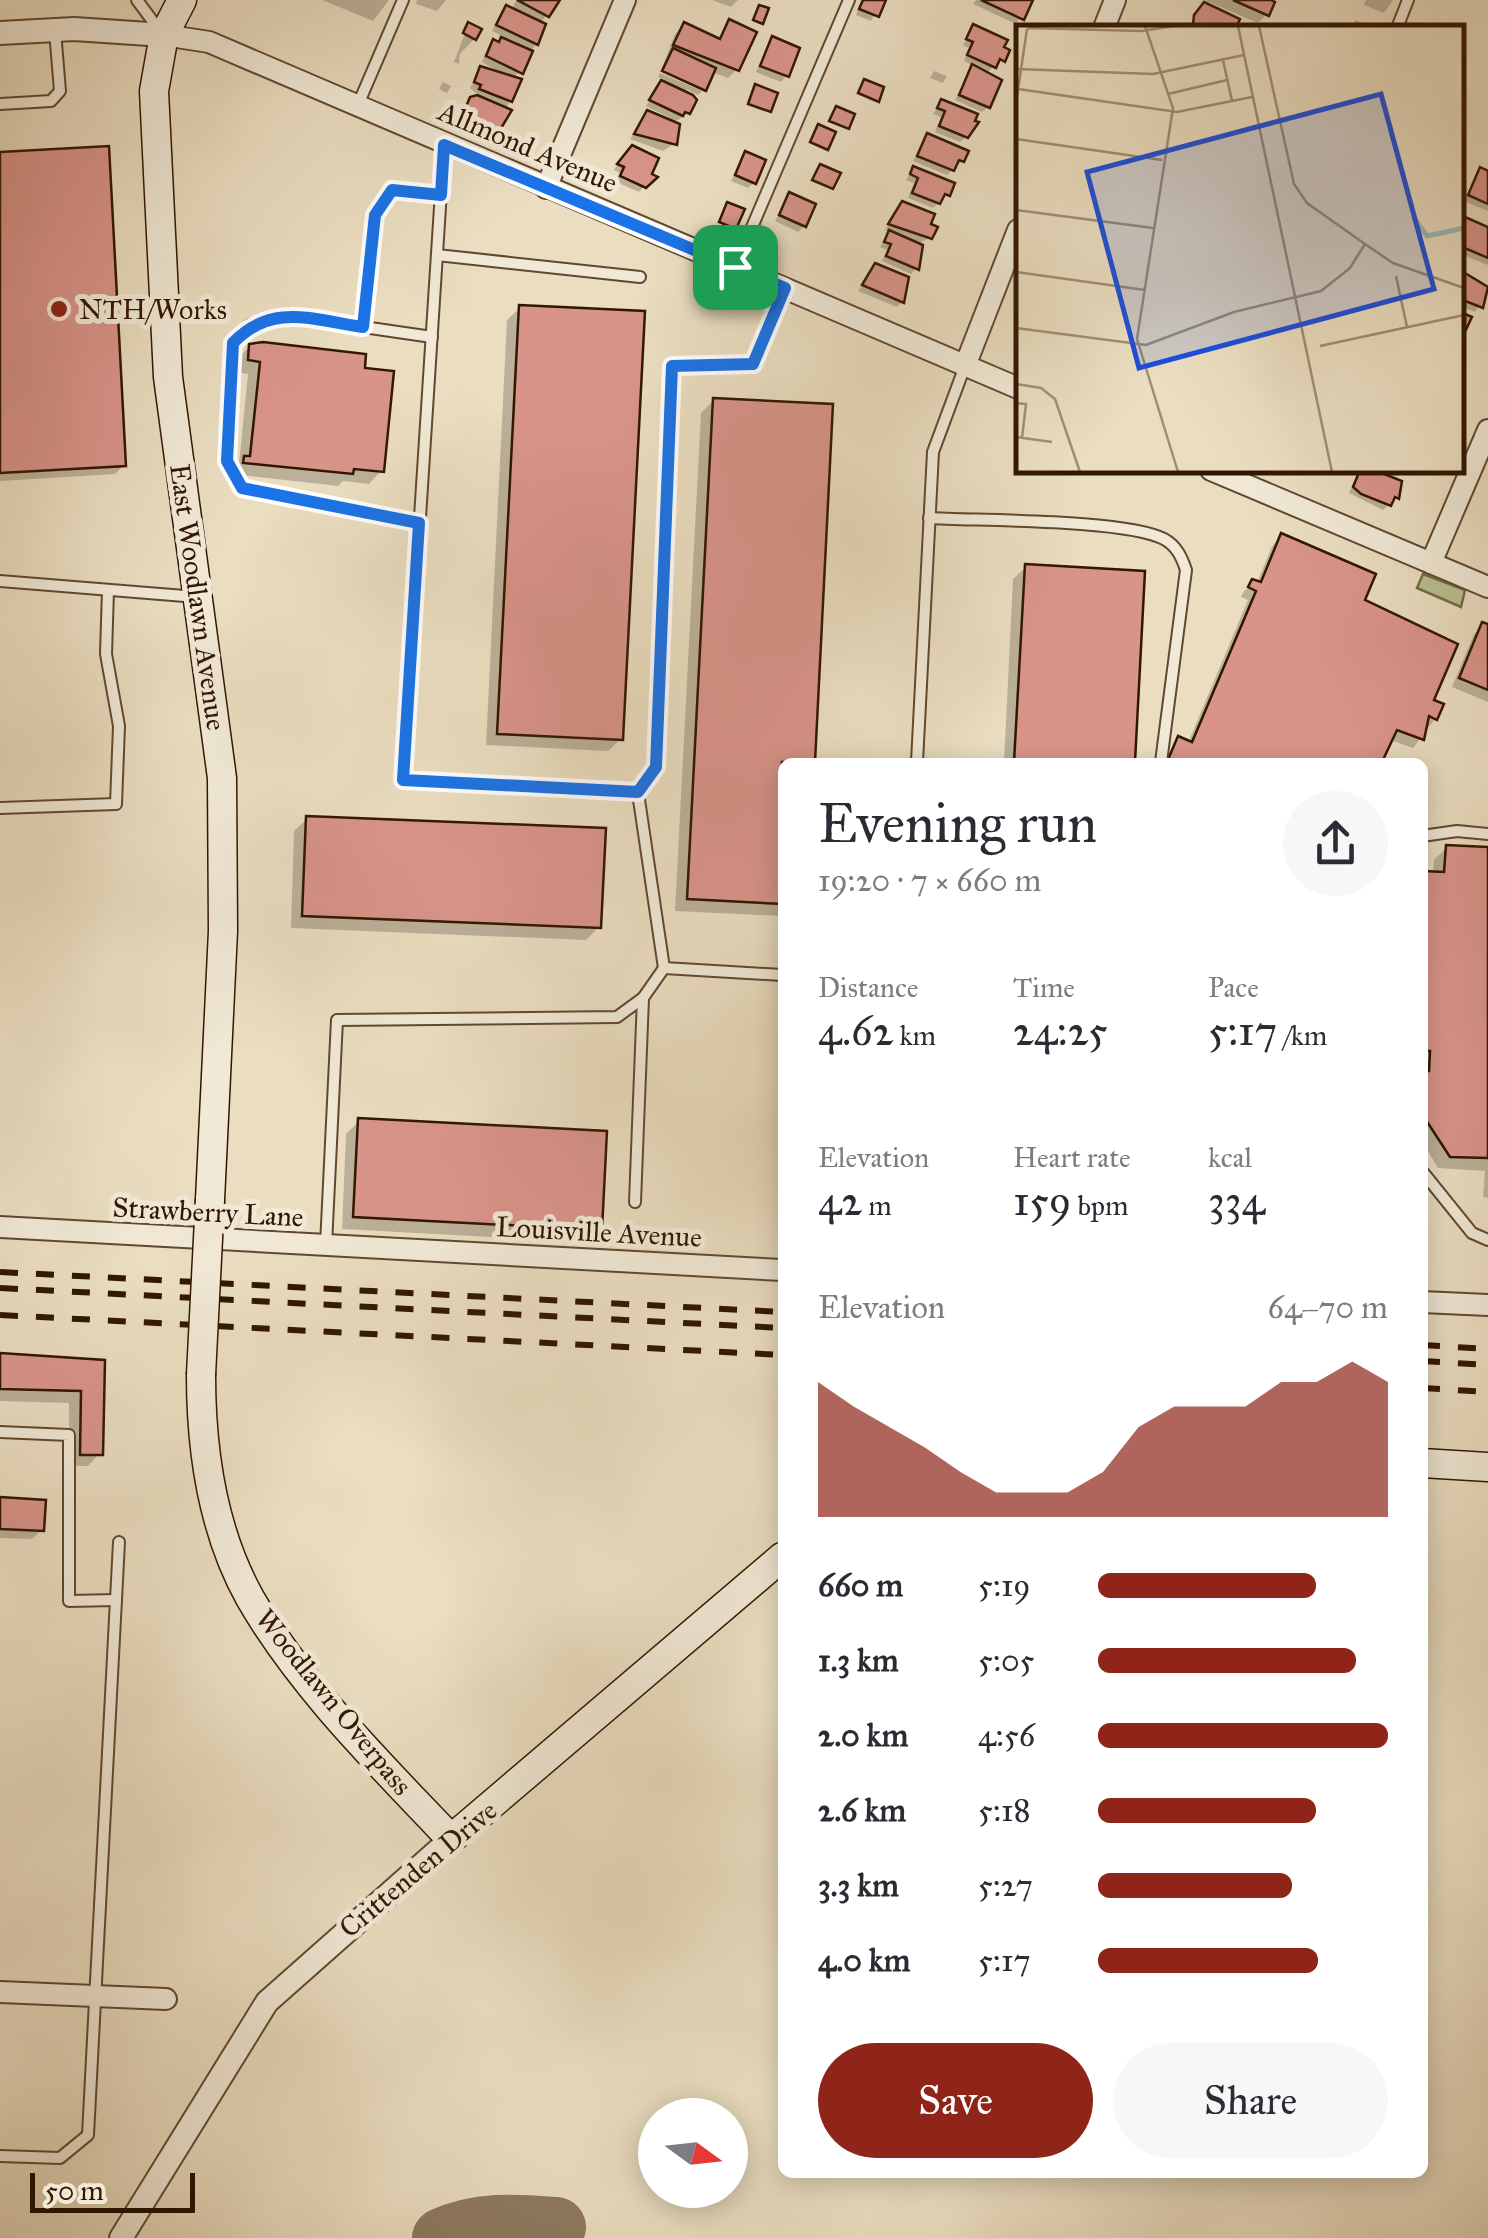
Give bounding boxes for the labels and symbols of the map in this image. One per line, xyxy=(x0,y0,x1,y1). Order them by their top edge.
inset map xyxy=(1016,25,1463,472)
street label: Allmond Avenue xyxy=(432,93,623,200)
pin xyxy=(693,225,778,310)
place label: NTH/Works xyxy=(79,292,227,327)
marker: NTH/Works xyxy=(48,298,70,320)
street label: East Woodlawn Avenue xyxy=(162,461,234,733)
street label: Strawberry Lane xyxy=(112,1190,304,1234)
street label: Louisville Avenue xyxy=(495,1209,703,1255)
street label: Woodlawn Overpass xyxy=(248,1602,420,1802)
street label: Crittenden Drive xyxy=(332,1793,504,1945)
north arrow xyxy=(638,2098,748,2208)
scale bar xyxy=(30,2168,195,2212)

